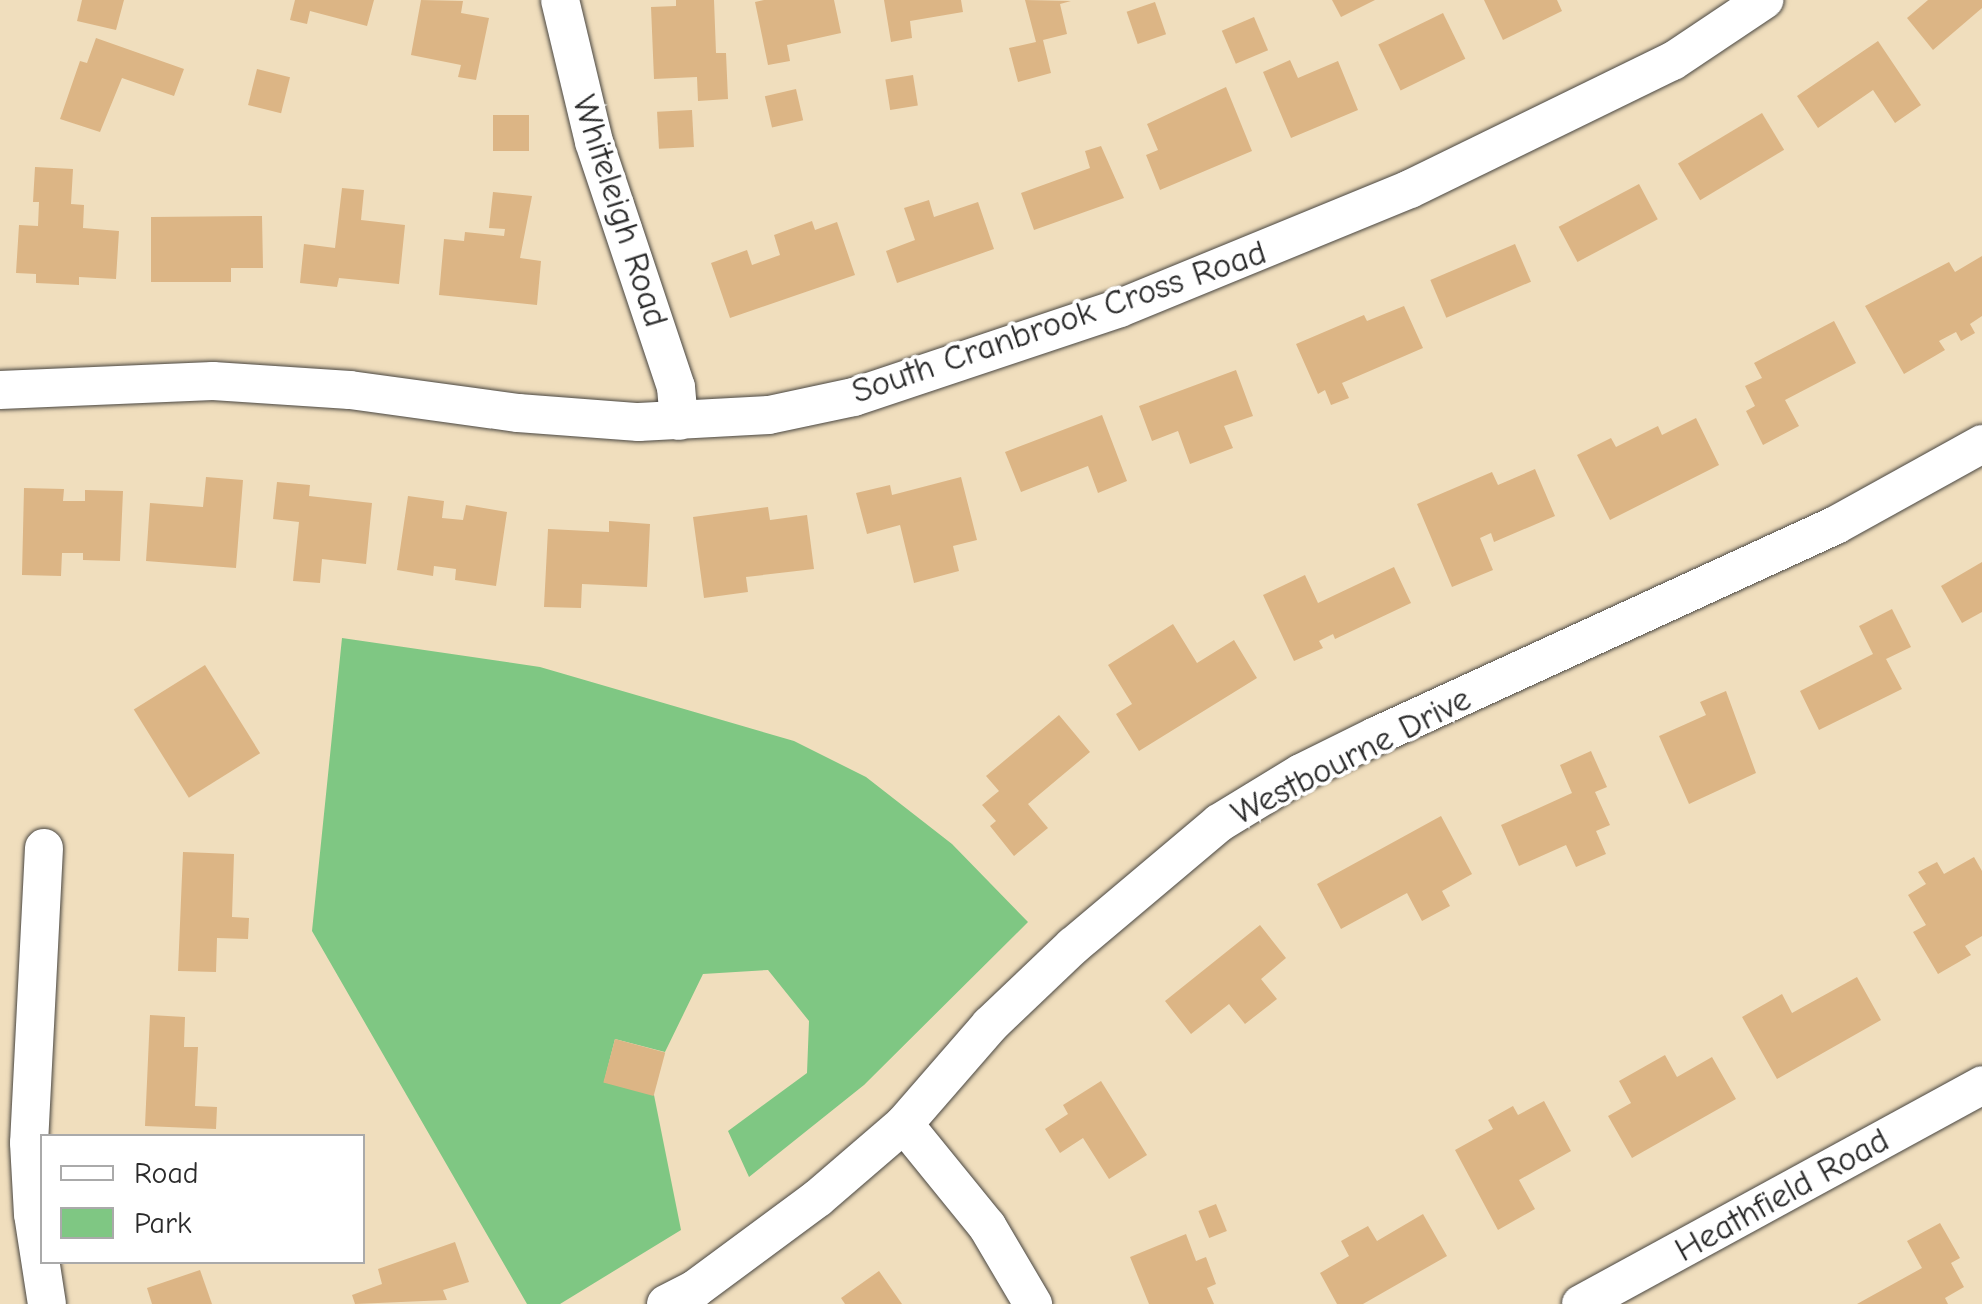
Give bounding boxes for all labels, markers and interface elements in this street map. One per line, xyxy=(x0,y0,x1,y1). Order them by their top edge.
street label: Whiteleigh Road xyxy=(563,90,677,332)
street label: South Cranbrook Cross Road xyxy=(846,231,1272,413)
street label: Westbourne Drive xyxy=(1224,678,1478,834)
street label: Heathfield Road xyxy=(1668,1119,1896,1271)
legend xyxy=(40,1134,365,1264)
text: Road xyxy=(134,1156,199,1191)
text: Park xyxy=(134,1206,191,1241)

